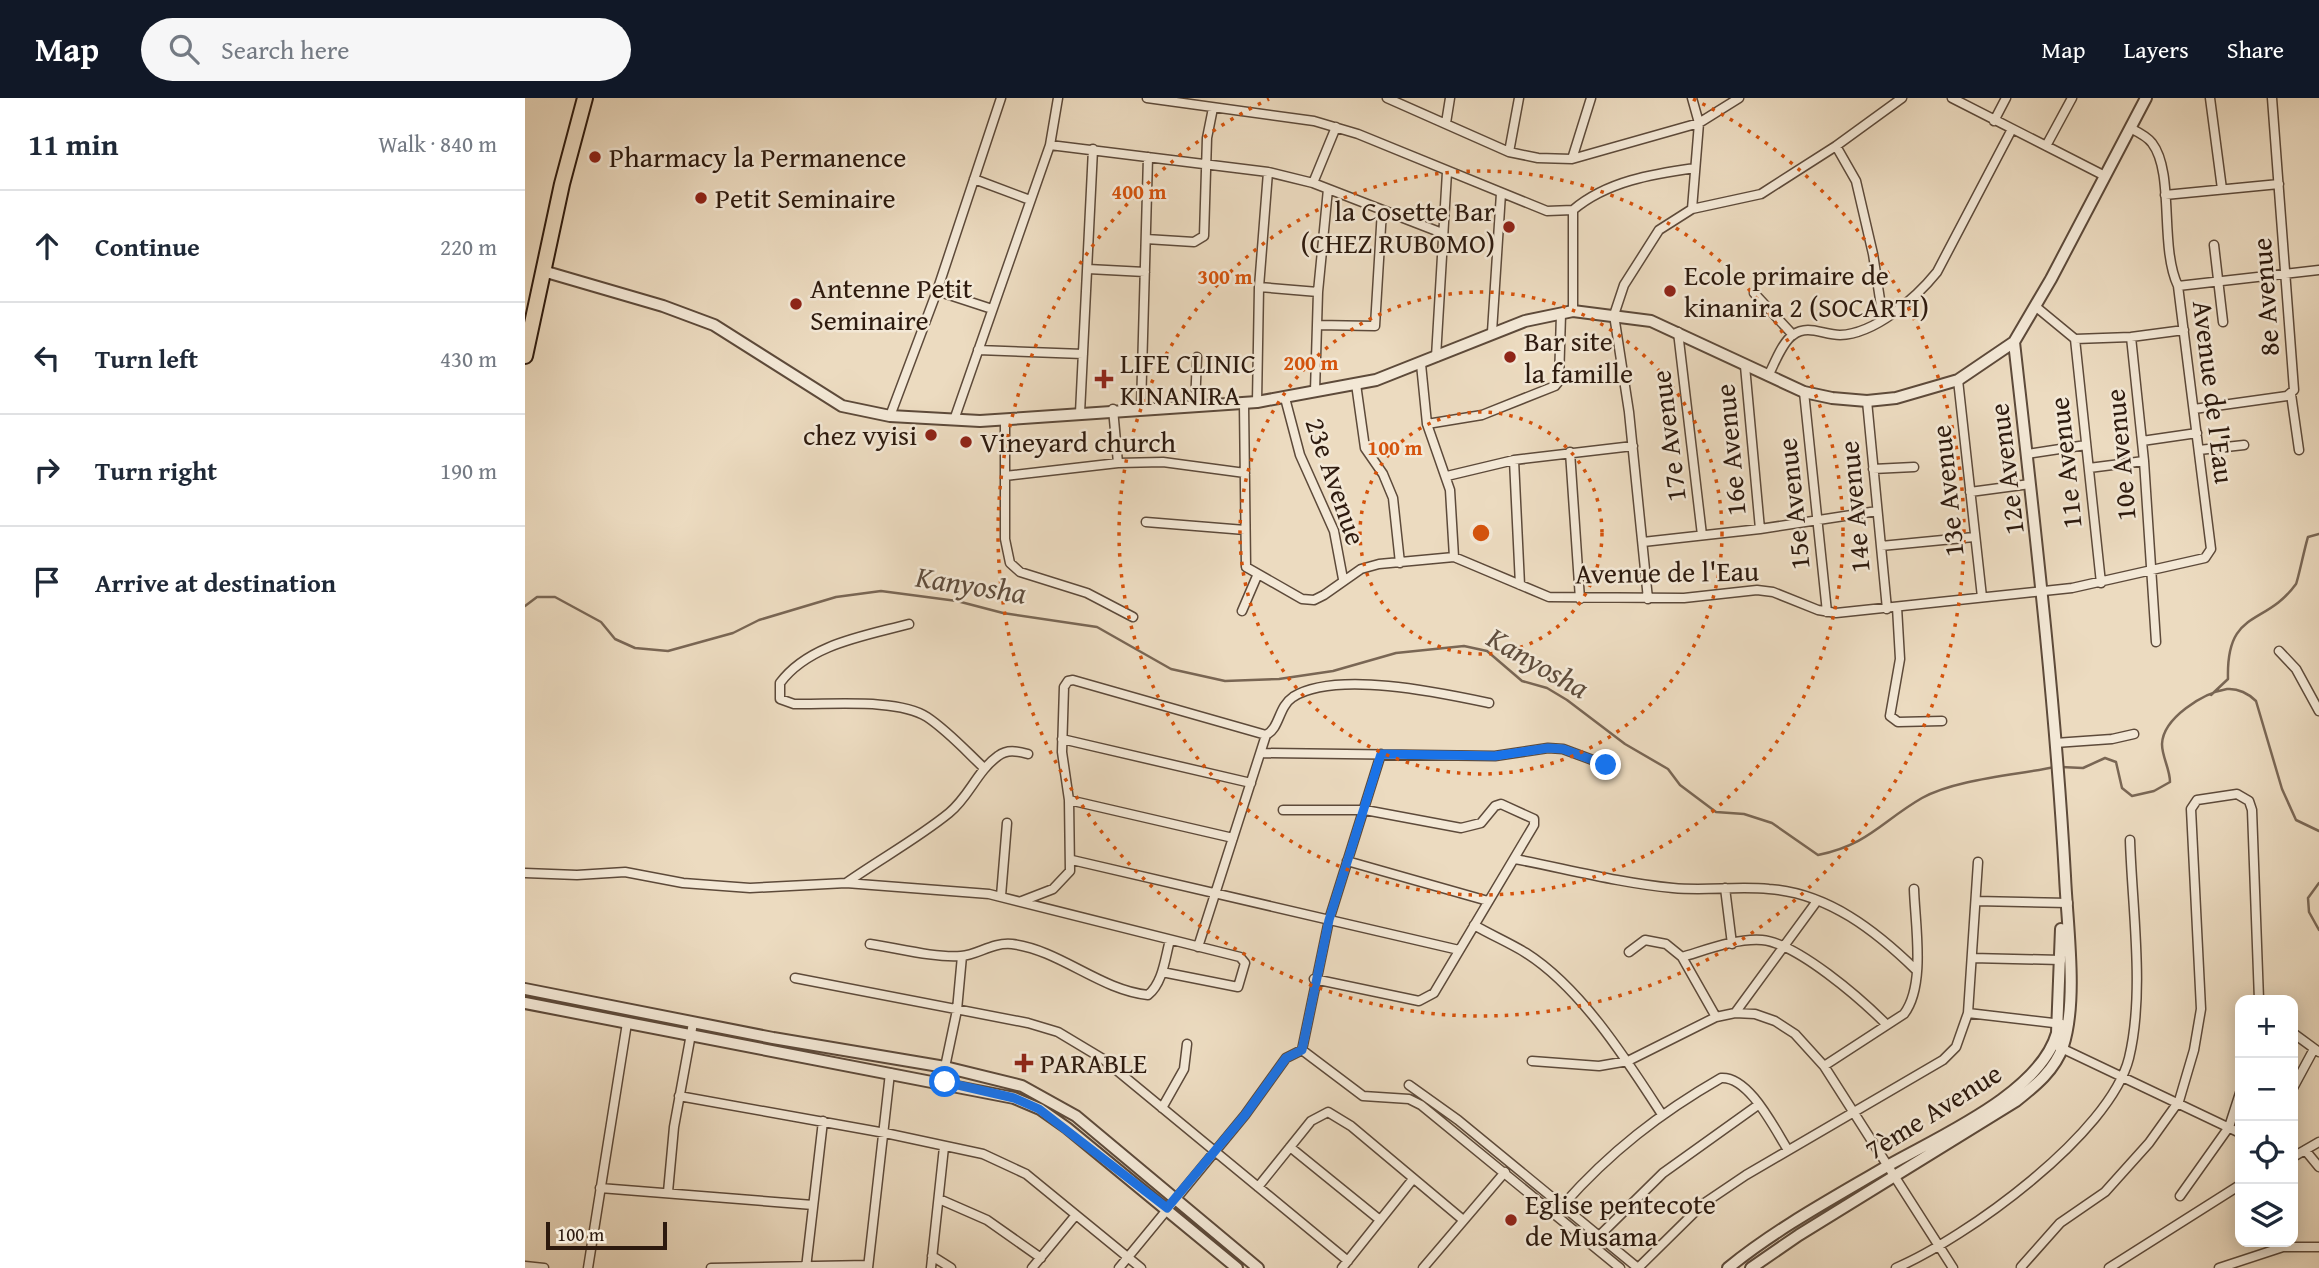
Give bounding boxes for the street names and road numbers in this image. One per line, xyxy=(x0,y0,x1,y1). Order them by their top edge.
street label: 8e Avenue xyxy=(2240,236,2289,358)
street label: Avenue de l'Eau xyxy=(2183,298,2246,486)
street label: 17e Avenue xyxy=(1639,368,1696,504)
street label: 16e Avenue xyxy=(1703,382,1756,518)
street label: 10e Avenue xyxy=(2093,387,2146,523)
street label: 11e Avenue xyxy=(2037,395,2092,531)
street label: 12e Avenue xyxy=(1977,401,2034,537)
street label: 23e Avenue xyxy=(1296,412,1377,550)
street label: 13e Avenue xyxy=(1919,423,1974,559)
street label: 15e Avenue xyxy=(1765,436,1820,572)
street label: 14e Avenue xyxy=(1827,439,1880,575)
street label: Avenue de l'Eau xyxy=(1575,549,1759,594)
street label: 7ème Avenue xyxy=(1856,1052,2009,1169)

